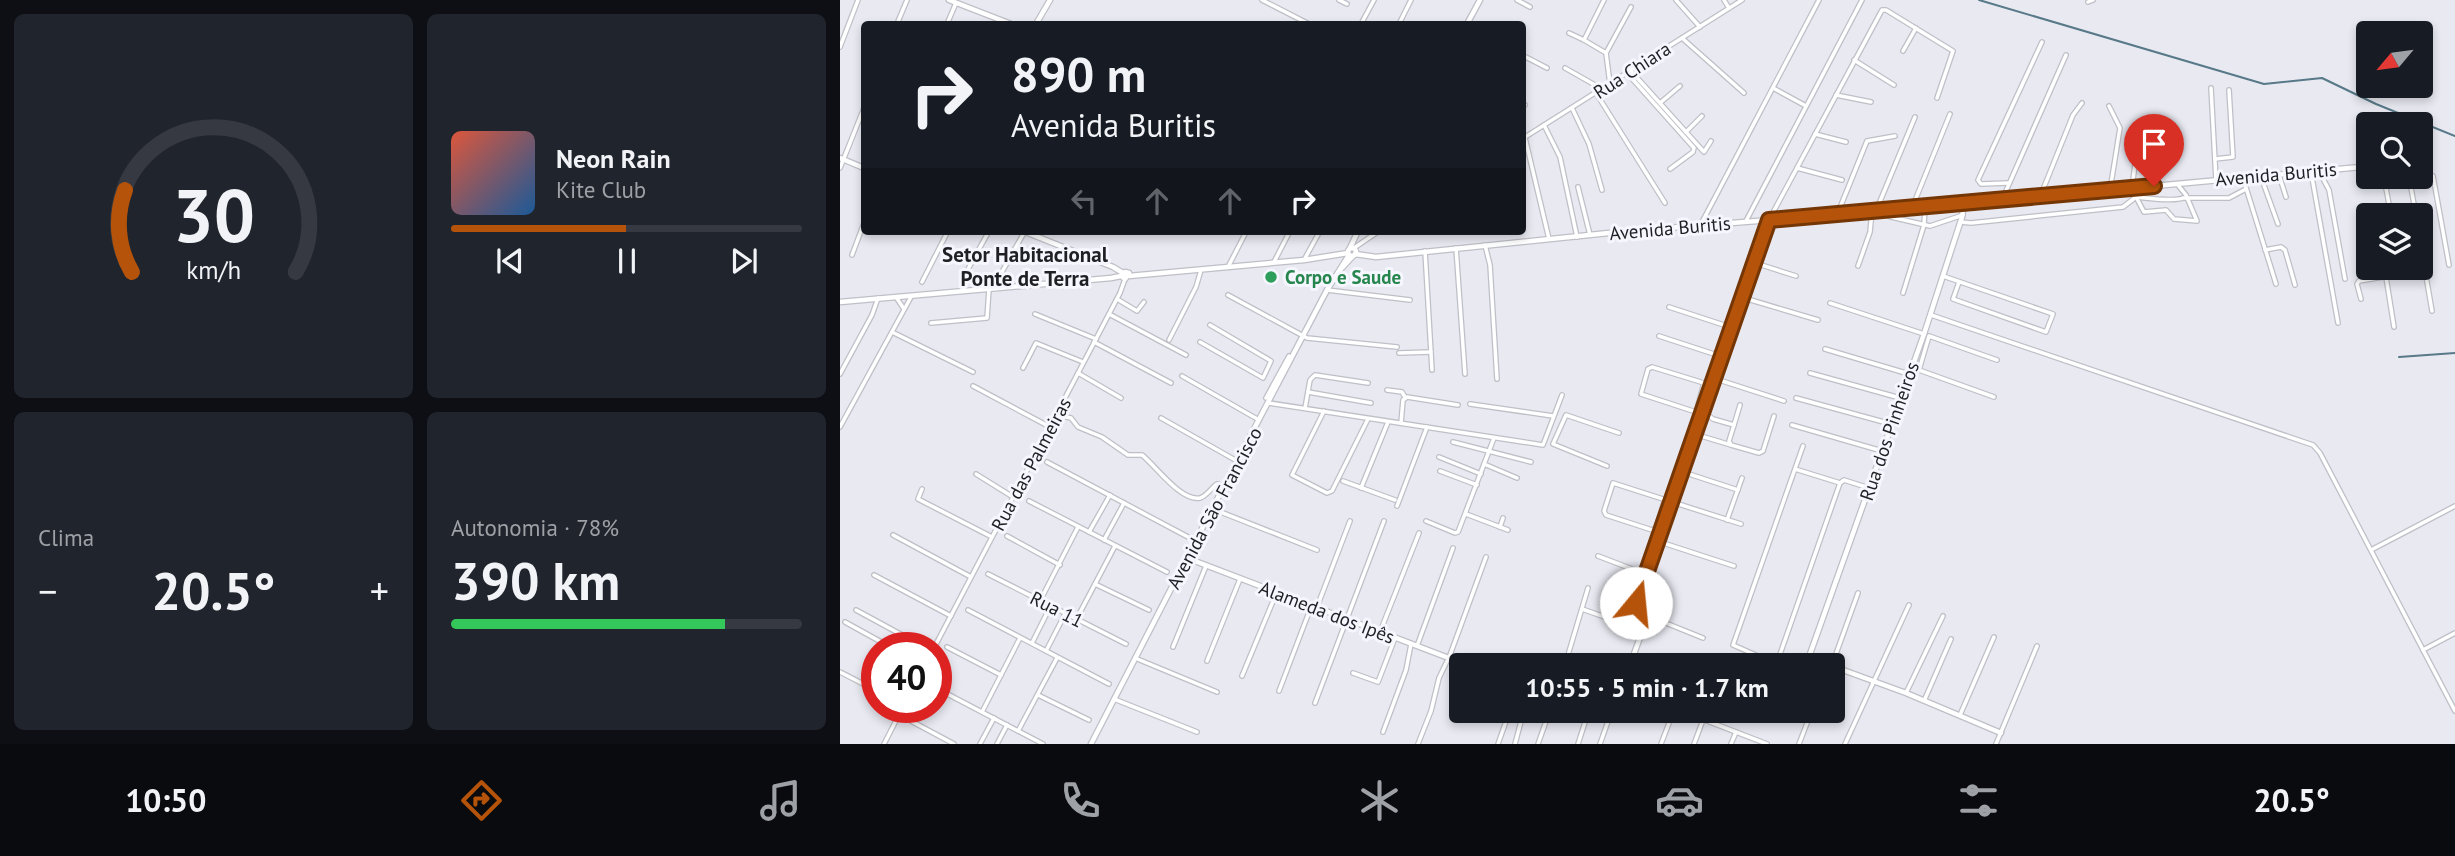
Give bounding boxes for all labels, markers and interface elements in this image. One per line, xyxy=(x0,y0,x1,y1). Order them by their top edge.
north arrow xyxy=(2356,21,2432,98)
map controls xyxy=(2356,21,2433,280)
street label: Rua Chiara xyxy=(1589,36,1675,104)
text: 890 m xyxy=(1011,42,1146,106)
icon: right xyxy=(896,49,987,140)
text: Avenida Buritis xyxy=(1011,104,1216,146)
button: search xyxy=(2356,112,2433,189)
pin xyxy=(2124,114,2184,186)
icon: arrive xyxy=(2135,125,2173,163)
text: Neon Rain xyxy=(556,142,671,175)
street label: Avenida Buritis xyxy=(2214,157,2338,191)
text: 30 xyxy=(172,168,255,262)
text: Kite Club xyxy=(556,175,646,204)
icon: left xyxy=(1065,182,1103,220)
icon: ahead xyxy=(1138,182,1176,220)
icon: ahead xyxy=(1211,182,1249,220)
icon: right xyxy=(1284,182,1322,220)
button: layers xyxy=(2356,203,2433,280)
street label: Avenida Buritis xyxy=(1608,211,1732,245)
district label: Setor Habitacional Ponte de Terra xyxy=(942,241,1109,292)
icon: previous xyxy=(491,242,529,280)
icon: pause xyxy=(608,242,646,280)
icon: next xyxy=(725,242,763,280)
text: km/h xyxy=(186,254,241,286)
place label: Corpo e Saude xyxy=(1285,265,1401,289)
marker: Corpo e Saude xyxy=(1263,269,1279,285)
street label: Rua dos Pinheiros xyxy=(1854,358,1924,504)
street label: Rua das Palmeiras xyxy=(986,393,1076,535)
street label: Avenida São Francisco xyxy=(1161,423,1267,593)
text: Autonomia · 78% xyxy=(451,513,619,542)
text: Clima xyxy=(38,523,94,552)
text: 390 km xyxy=(451,547,620,614)
text: 20.5° xyxy=(152,557,275,624)
text: − xyxy=(38,566,57,615)
text: + xyxy=(370,566,389,615)
position arrow xyxy=(1599,566,1673,640)
street label: Alameda dos Ipês xyxy=(1256,575,1398,649)
street label: Rua 11 xyxy=(1026,585,1088,633)
speed limit sign: 40 xyxy=(861,632,952,723)
text: 10:55 · 5 min · 1.7 km xyxy=(1525,671,1769,704)
icon: directions xyxy=(457,776,506,825)
icon: music xyxy=(756,776,805,825)
icon: phone xyxy=(1056,776,1105,825)
icon: climate xyxy=(1355,776,1404,825)
icon: car xyxy=(1655,776,1704,825)
icon: filters xyxy=(1954,776,2003,825)
text: 10:50 xyxy=(125,779,206,821)
text: 20.5° xyxy=(2253,779,2330,821)

